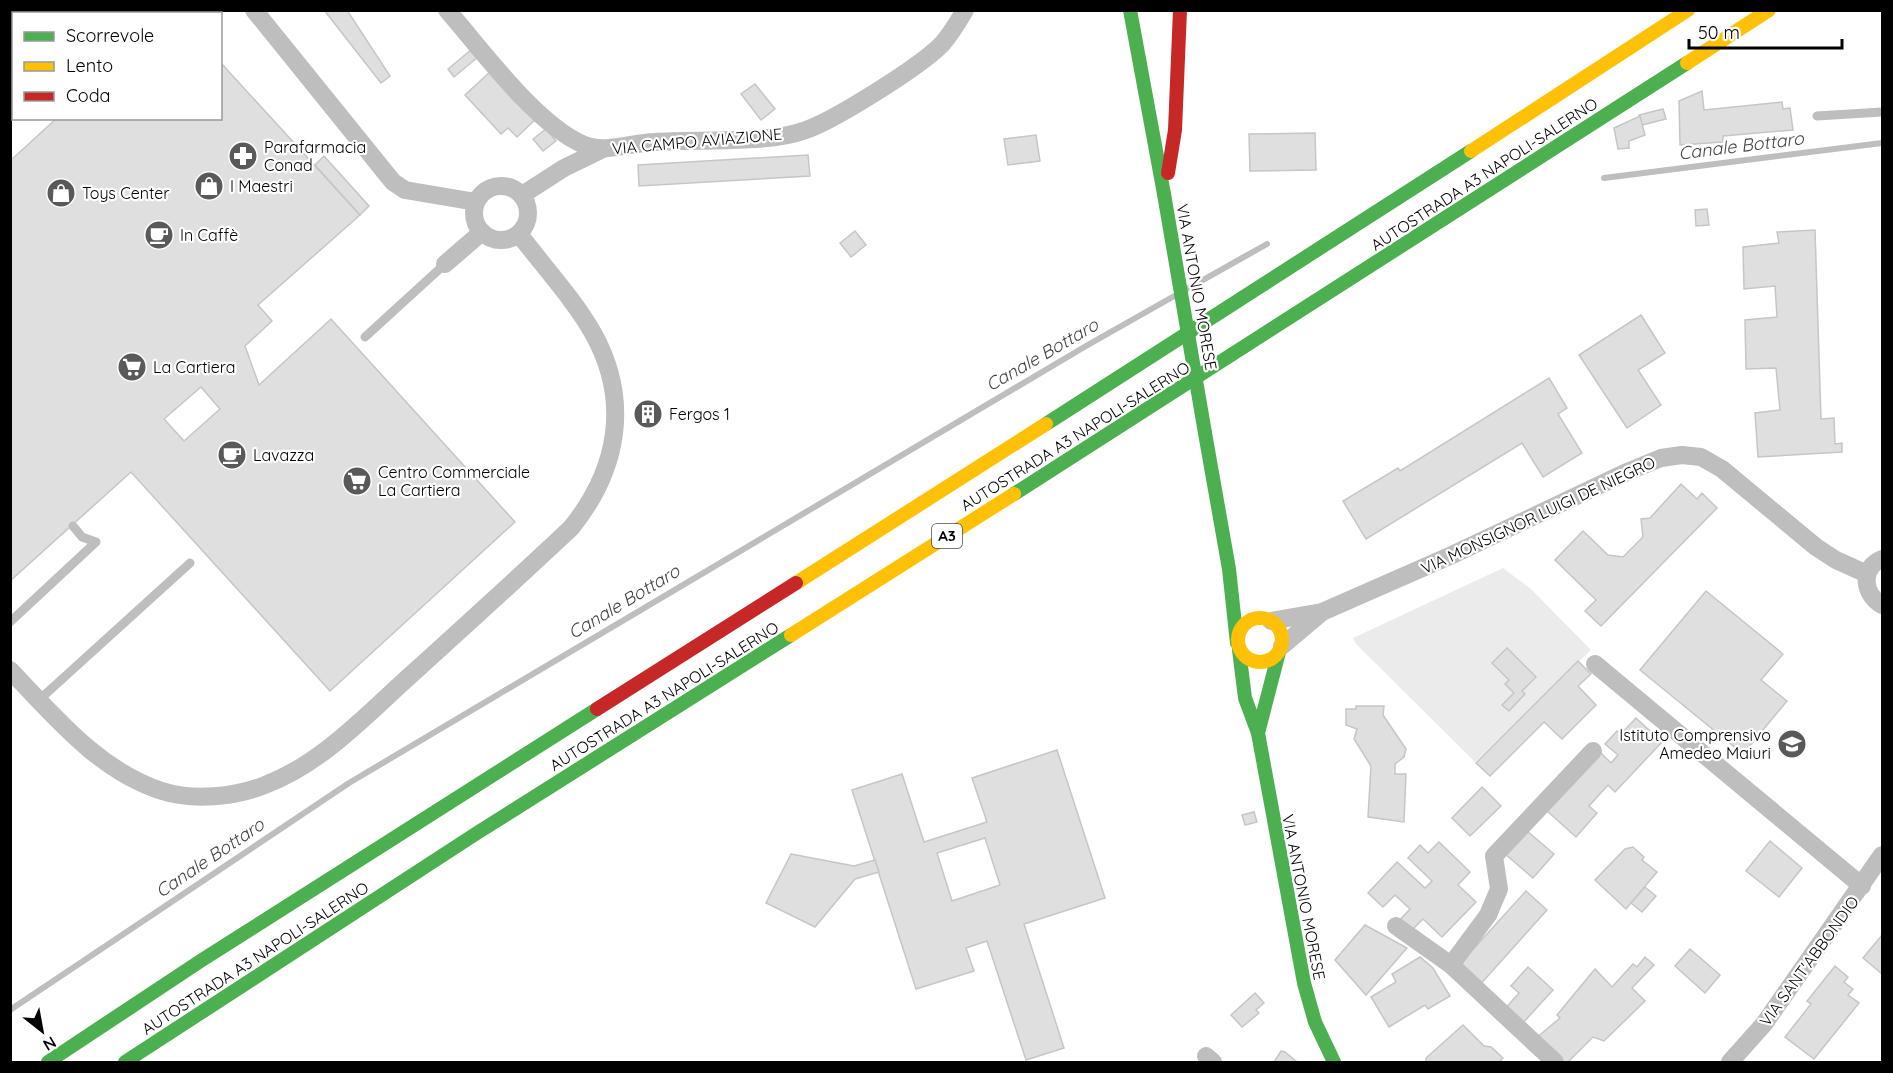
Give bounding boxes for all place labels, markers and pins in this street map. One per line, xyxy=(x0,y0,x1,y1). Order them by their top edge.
place label: Parafarmacia Conad xyxy=(264,137,366,175)
pharmacy icon: Parafarmacia Conad xyxy=(227,140,259,172)
shop icon: I Maestri xyxy=(193,170,225,202)
place label: I Maestri xyxy=(230,176,293,196)
shop icon: Toys Center xyxy=(45,177,77,209)
place label: Toys Center xyxy=(82,183,170,203)
cafe icon: In Caffè xyxy=(143,219,175,251)
place label: In Caffè xyxy=(180,225,238,245)
supermarket icon: La Cartiera xyxy=(116,351,148,383)
place label: La Cartiera xyxy=(153,357,235,377)
building icon: Fergos 1 xyxy=(632,398,664,430)
place label: Fergos 1 xyxy=(669,404,730,424)
cafe icon: Lavazza xyxy=(216,439,248,471)
place label: Lavazza xyxy=(253,445,314,465)
place label: Centro Commerciale La Cartiera xyxy=(378,462,530,500)
supermarket icon: Centro Commerciale La Cartiera xyxy=(341,465,373,497)
place label: Istituto Comprensivo Amedeo Maiuri xyxy=(1619,725,1771,763)
school or university icon: Istituto Comprensivo Amedeo Maiuri xyxy=(1776,728,1808,760)

